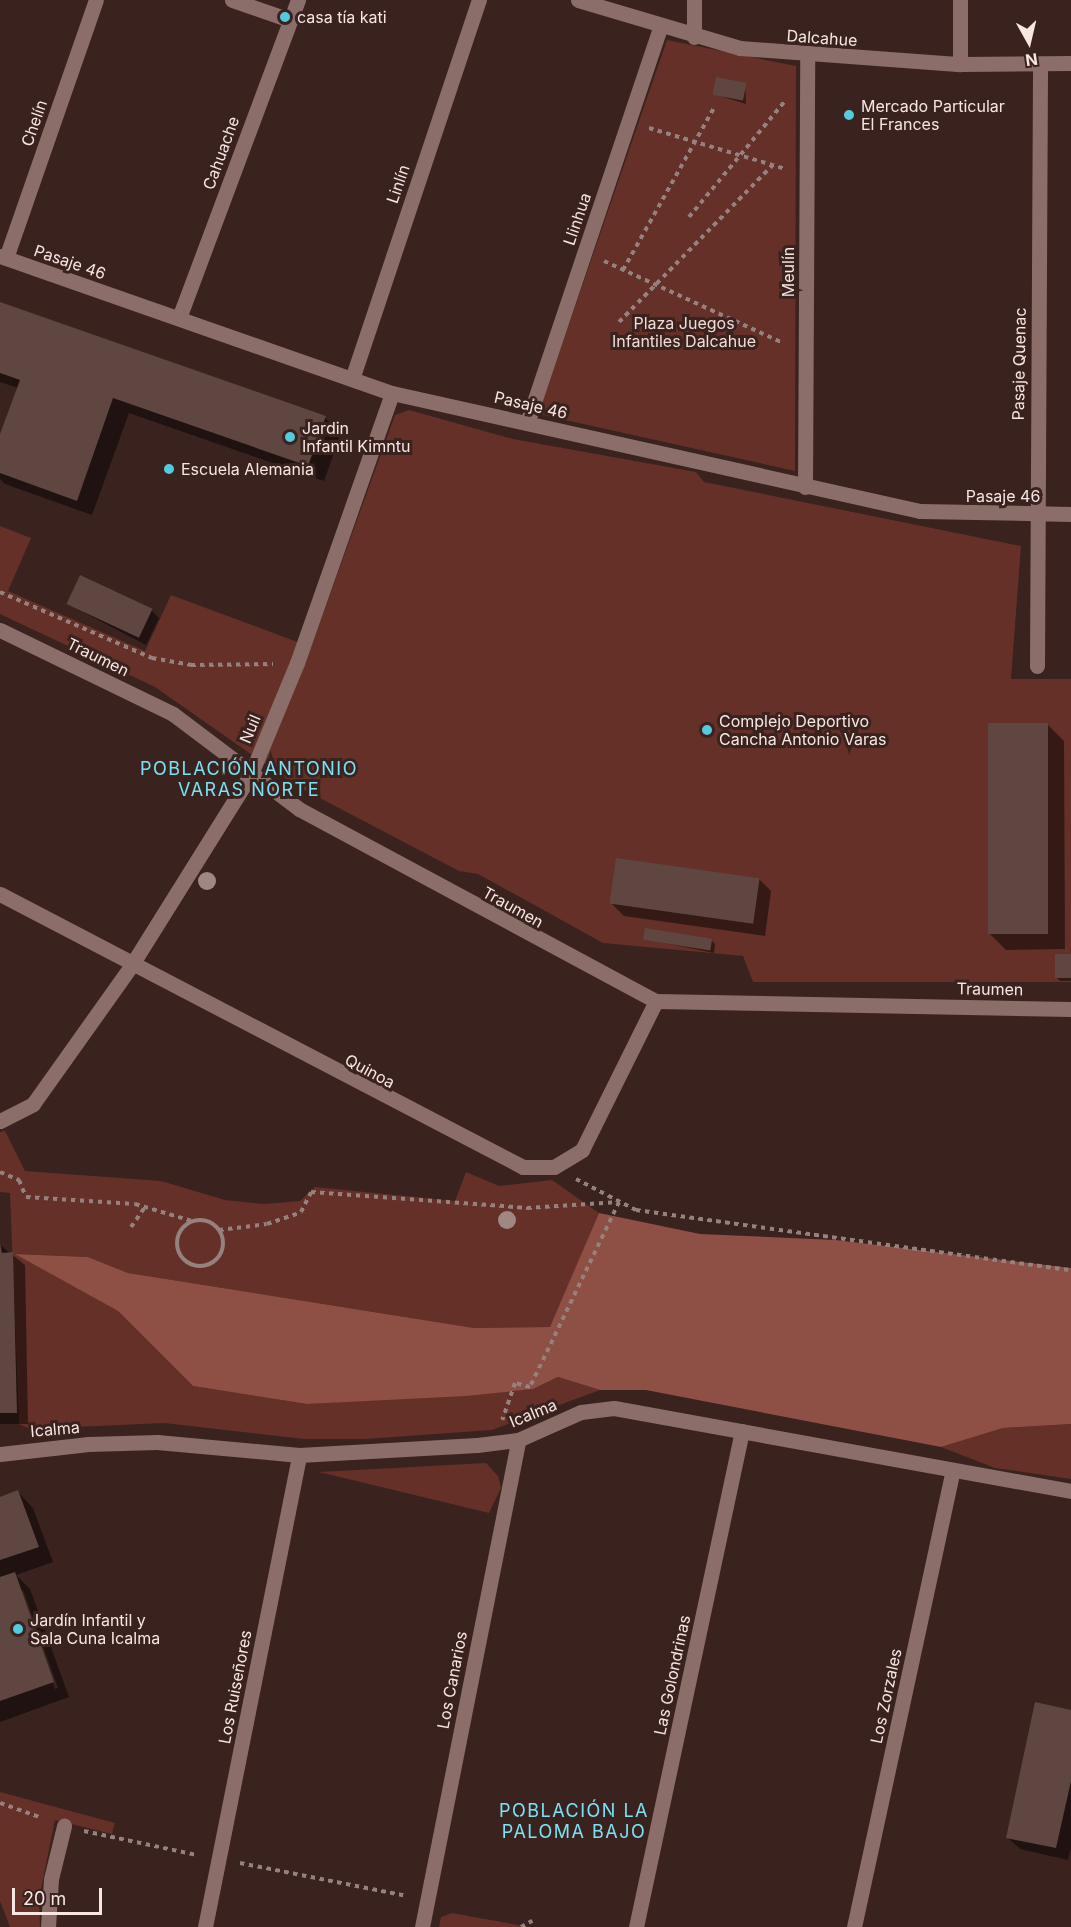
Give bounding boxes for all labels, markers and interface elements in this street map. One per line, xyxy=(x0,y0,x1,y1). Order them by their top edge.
place label: casa tía kati xyxy=(297,7,387,27)
marker: casa tía kati xyxy=(278,10,292,24)
north arrow xyxy=(999,12,1059,72)
street label: Dalcahue xyxy=(786,26,858,50)
text: N xyxy=(1024,49,1039,71)
place label: Mercado Particular El Frances xyxy=(861,96,1005,134)
street label: Chelín xyxy=(17,97,51,149)
marker: Mercado Particular El Frances xyxy=(842,108,856,122)
street label: Cahuache xyxy=(199,114,243,192)
street label: Linlín xyxy=(382,162,414,206)
street label: Llinhua xyxy=(559,190,595,248)
street label: Pasaje 46 xyxy=(32,241,108,283)
street label: Meulín xyxy=(778,247,798,297)
street label: Pasaje Quenac xyxy=(1008,307,1030,421)
park label: Plaza Juegos Infantiles Dalcahue xyxy=(612,313,756,351)
street label: Pasaje 46 xyxy=(492,387,570,423)
place label: Jardin Infantil Kimntu xyxy=(302,418,410,456)
marker: Jardin Infantil Kimntu xyxy=(283,430,297,444)
place label: Escuela Alemania xyxy=(181,459,314,479)
marker: Escuela Alemania xyxy=(162,462,176,476)
street label: Pasaje 46 xyxy=(966,486,1040,506)
street label: Traumen xyxy=(64,634,132,680)
place label: Complejo Deportivo Cancha Antonio Varas xyxy=(719,711,886,749)
street label: Nuil xyxy=(235,712,265,746)
marker: Complejo Deportivo Cancha Antonio Varas xyxy=(700,723,714,737)
district label: POBLACIÓN ANTONIO VARAS NORTE xyxy=(140,759,358,802)
street label: Traumen xyxy=(479,882,547,932)
street label: Traumen xyxy=(956,979,1024,999)
street label: Quinoa xyxy=(342,1050,398,1092)
street label: Icalma xyxy=(506,1395,560,1431)
street label: Icalma xyxy=(30,1417,80,1441)
place label: Jardín Infantil y Sala Cuna Icalma xyxy=(30,1610,160,1648)
street label: Las Golondrinas xyxy=(650,1613,694,1737)
marker: Jardín Infantil y Sala Cuna Icalma xyxy=(11,1622,25,1636)
street label: Los Ruiseñores xyxy=(215,1628,255,1746)
street label: Los Canarios xyxy=(433,1630,471,1730)
street label: Los Zorzales xyxy=(867,1647,905,1745)
district label: POBLACIÓN LA PALOMA BAJO xyxy=(499,1801,649,1844)
scale bar xyxy=(15,1876,105,1914)
text: 20 m xyxy=(23,1888,66,1909)

